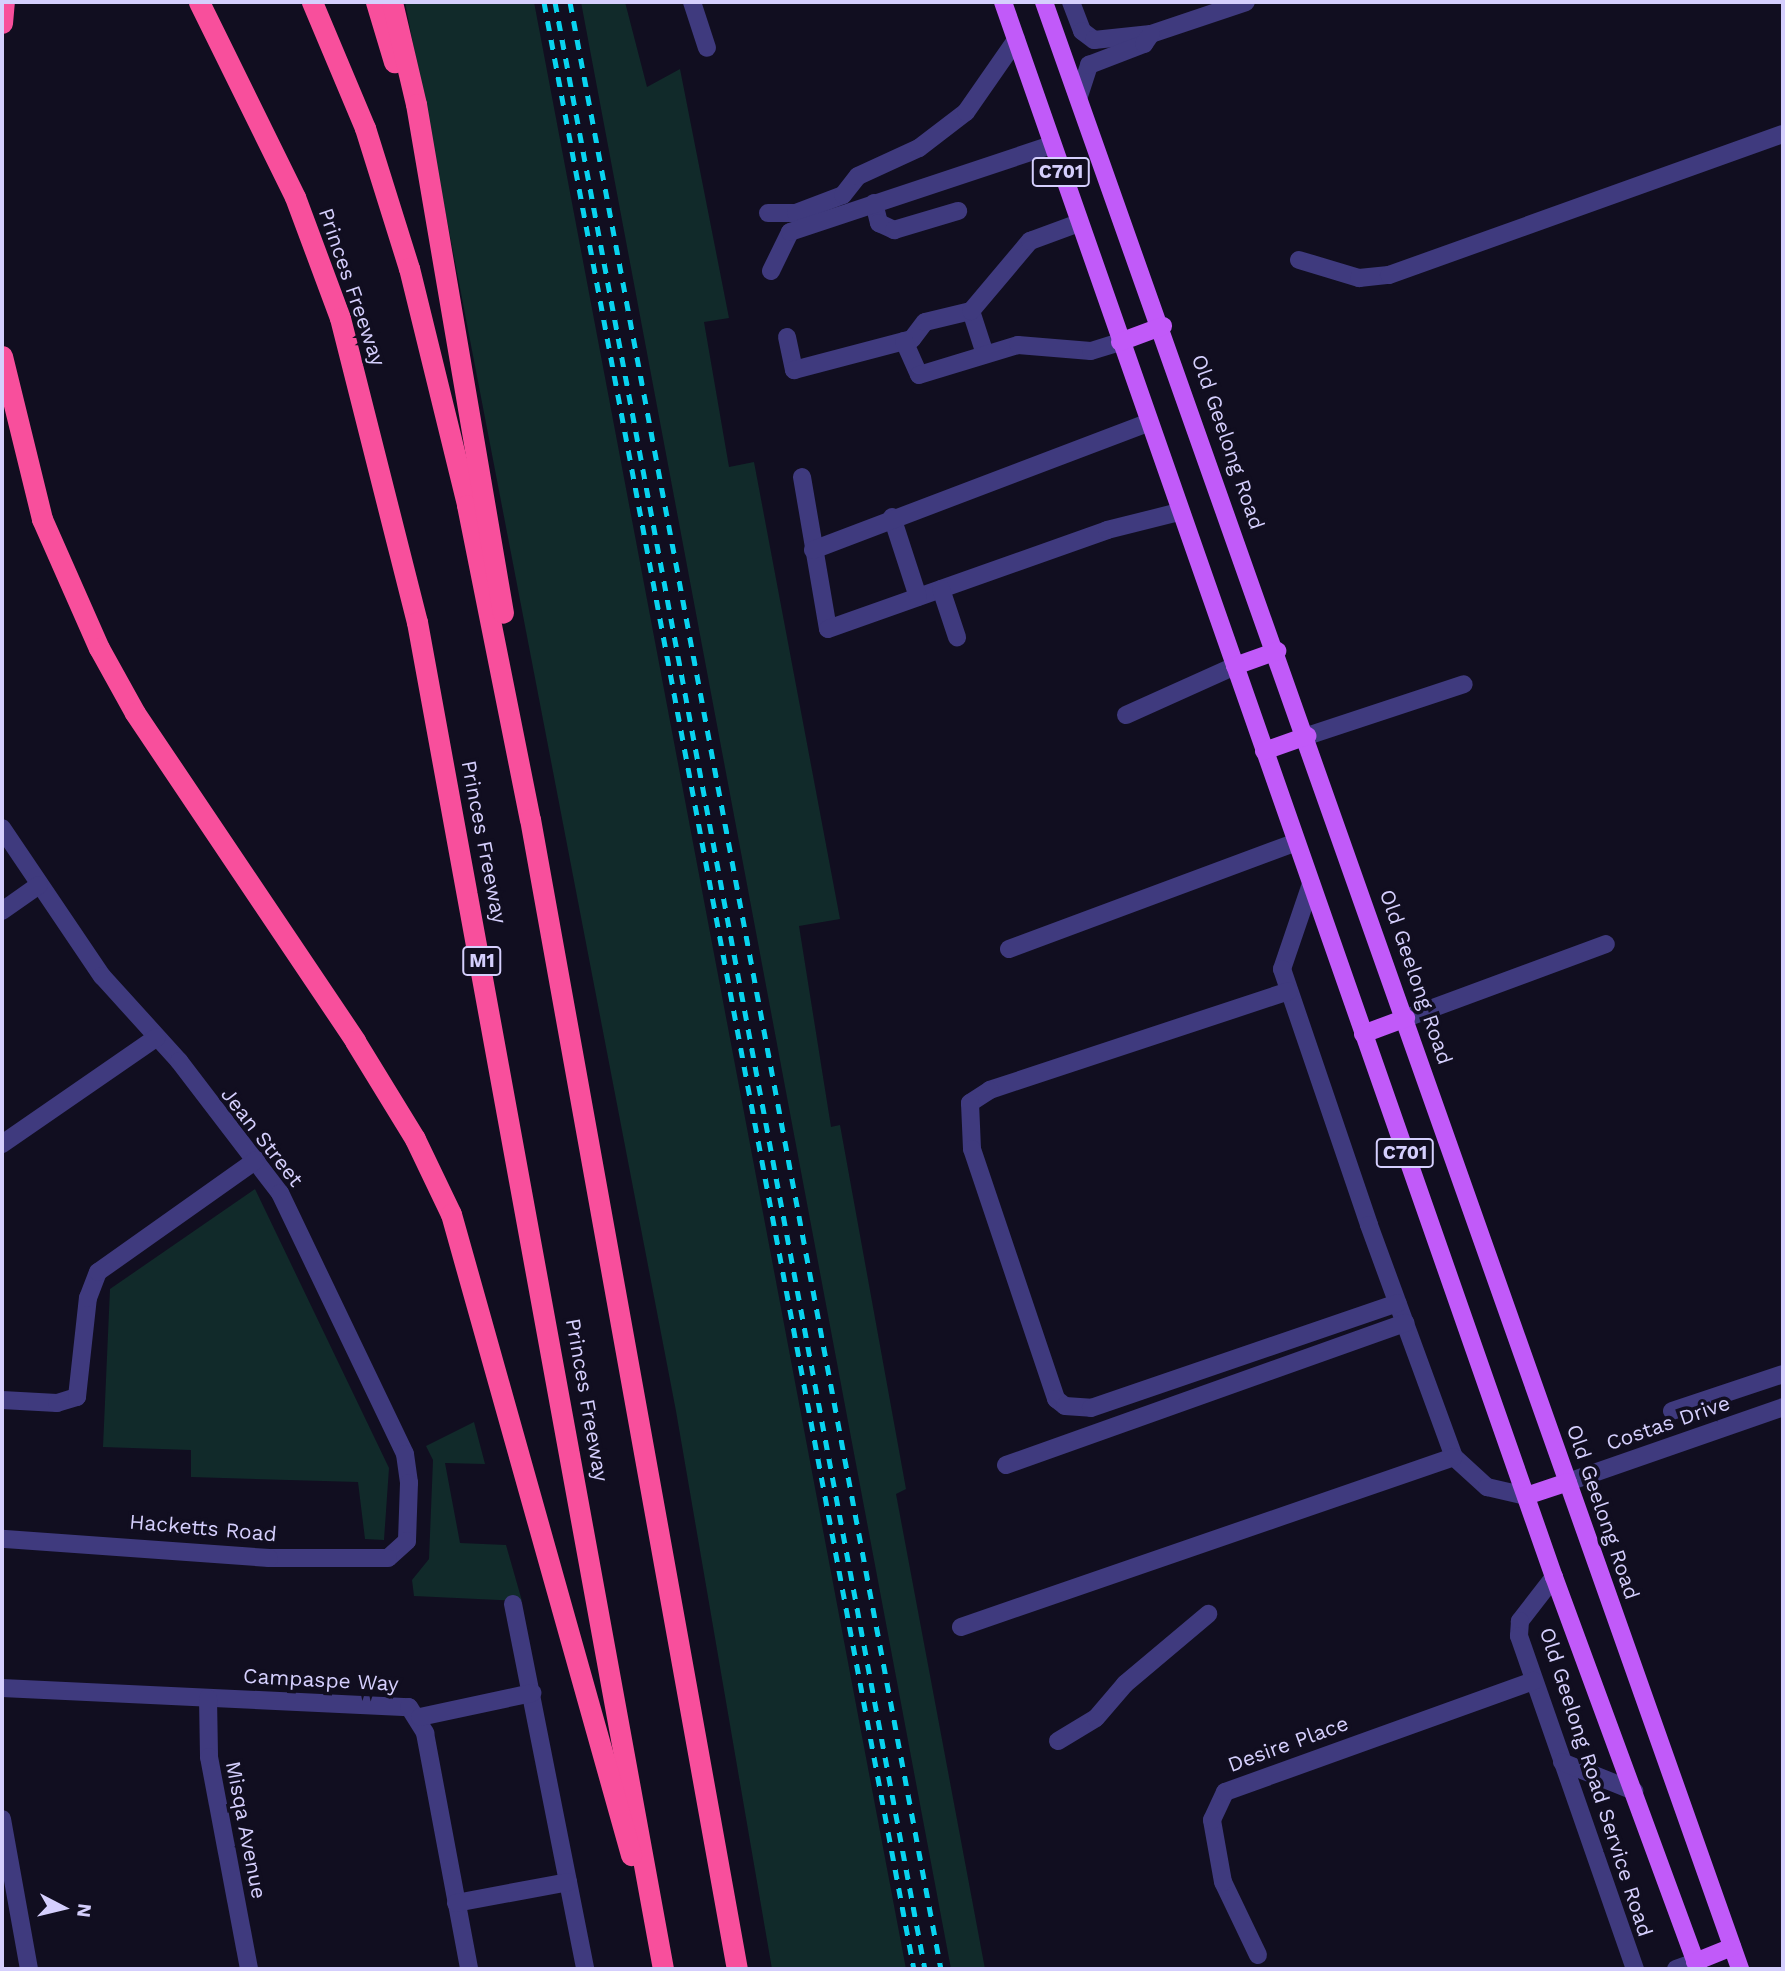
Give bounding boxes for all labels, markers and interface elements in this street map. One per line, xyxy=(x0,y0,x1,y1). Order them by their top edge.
road number: C701 xyxy=(1031,156,1091,188)
street label: Princes Freeway xyxy=(313,205,391,369)
street label: Old Geelong Road xyxy=(1186,351,1270,533)
street label: Princes Freeway xyxy=(456,758,512,926)
street label: Old Geelong Road xyxy=(1374,886,1458,1068)
road number: M1 xyxy=(461,945,503,976)
street label: Jean Street xyxy=(215,1082,309,1192)
road number: C701 xyxy=(1375,1138,1435,1168)
street label: Princes Freeway xyxy=(560,1316,614,1484)
street label: Costas Drive xyxy=(1603,1390,1733,1456)
street label: Old Geelong Road xyxy=(1561,1421,1645,1603)
street label: Hacketts Road xyxy=(128,1509,278,1547)
street label: Old Geelong Road Service Road xyxy=(1534,1624,1658,1940)
street label: Campaspe Way xyxy=(242,1663,400,1697)
street label: Desire Place xyxy=(1224,1711,1352,1777)
street label: Misqa Avenue xyxy=(220,1758,272,1902)
north arrow xyxy=(28,1873,98,1943)
text: N xyxy=(72,1902,97,1919)

